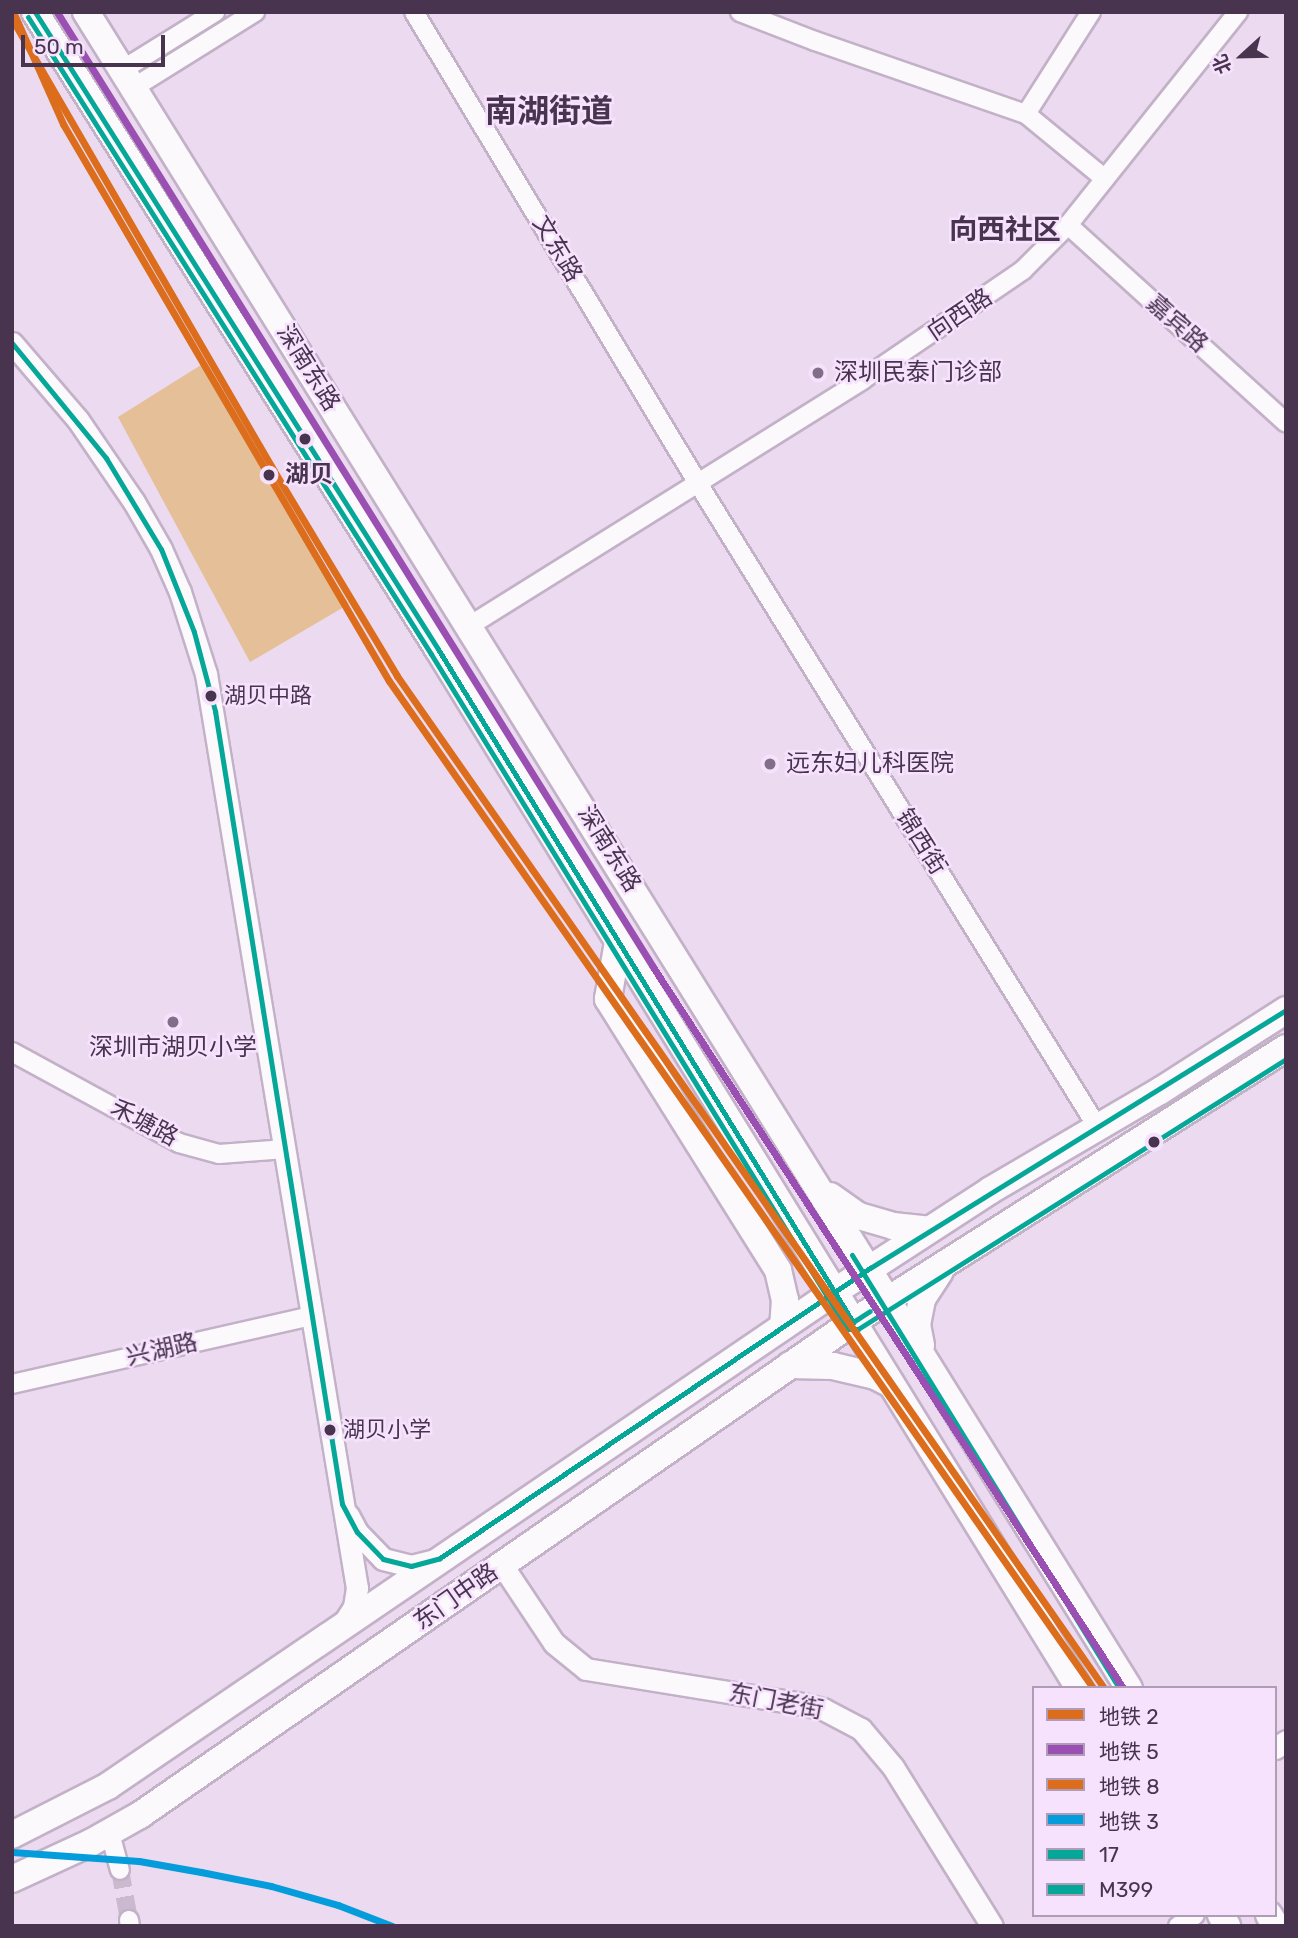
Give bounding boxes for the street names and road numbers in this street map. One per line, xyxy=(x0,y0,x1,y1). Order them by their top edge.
street label: 文东路 xyxy=(526,211,588,287)
street label: 向西路 xyxy=(922,283,998,347)
street label: 嘉宾路 xyxy=(1141,289,1213,359)
street label: 深南东路 xyxy=(270,320,346,416)
street label: 深南东路 xyxy=(571,801,647,897)
street label: 锦西街 xyxy=(890,804,952,880)
street label: 禾塘路 xyxy=(105,1093,183,1153)
street label: 兴湖路 xyxy=(124,1328,200,1372)
street label: 东门中路 xyxy=(408,1558,504,1636)
street label: 东门老街 xyxy=(726,1679,826,1725)

